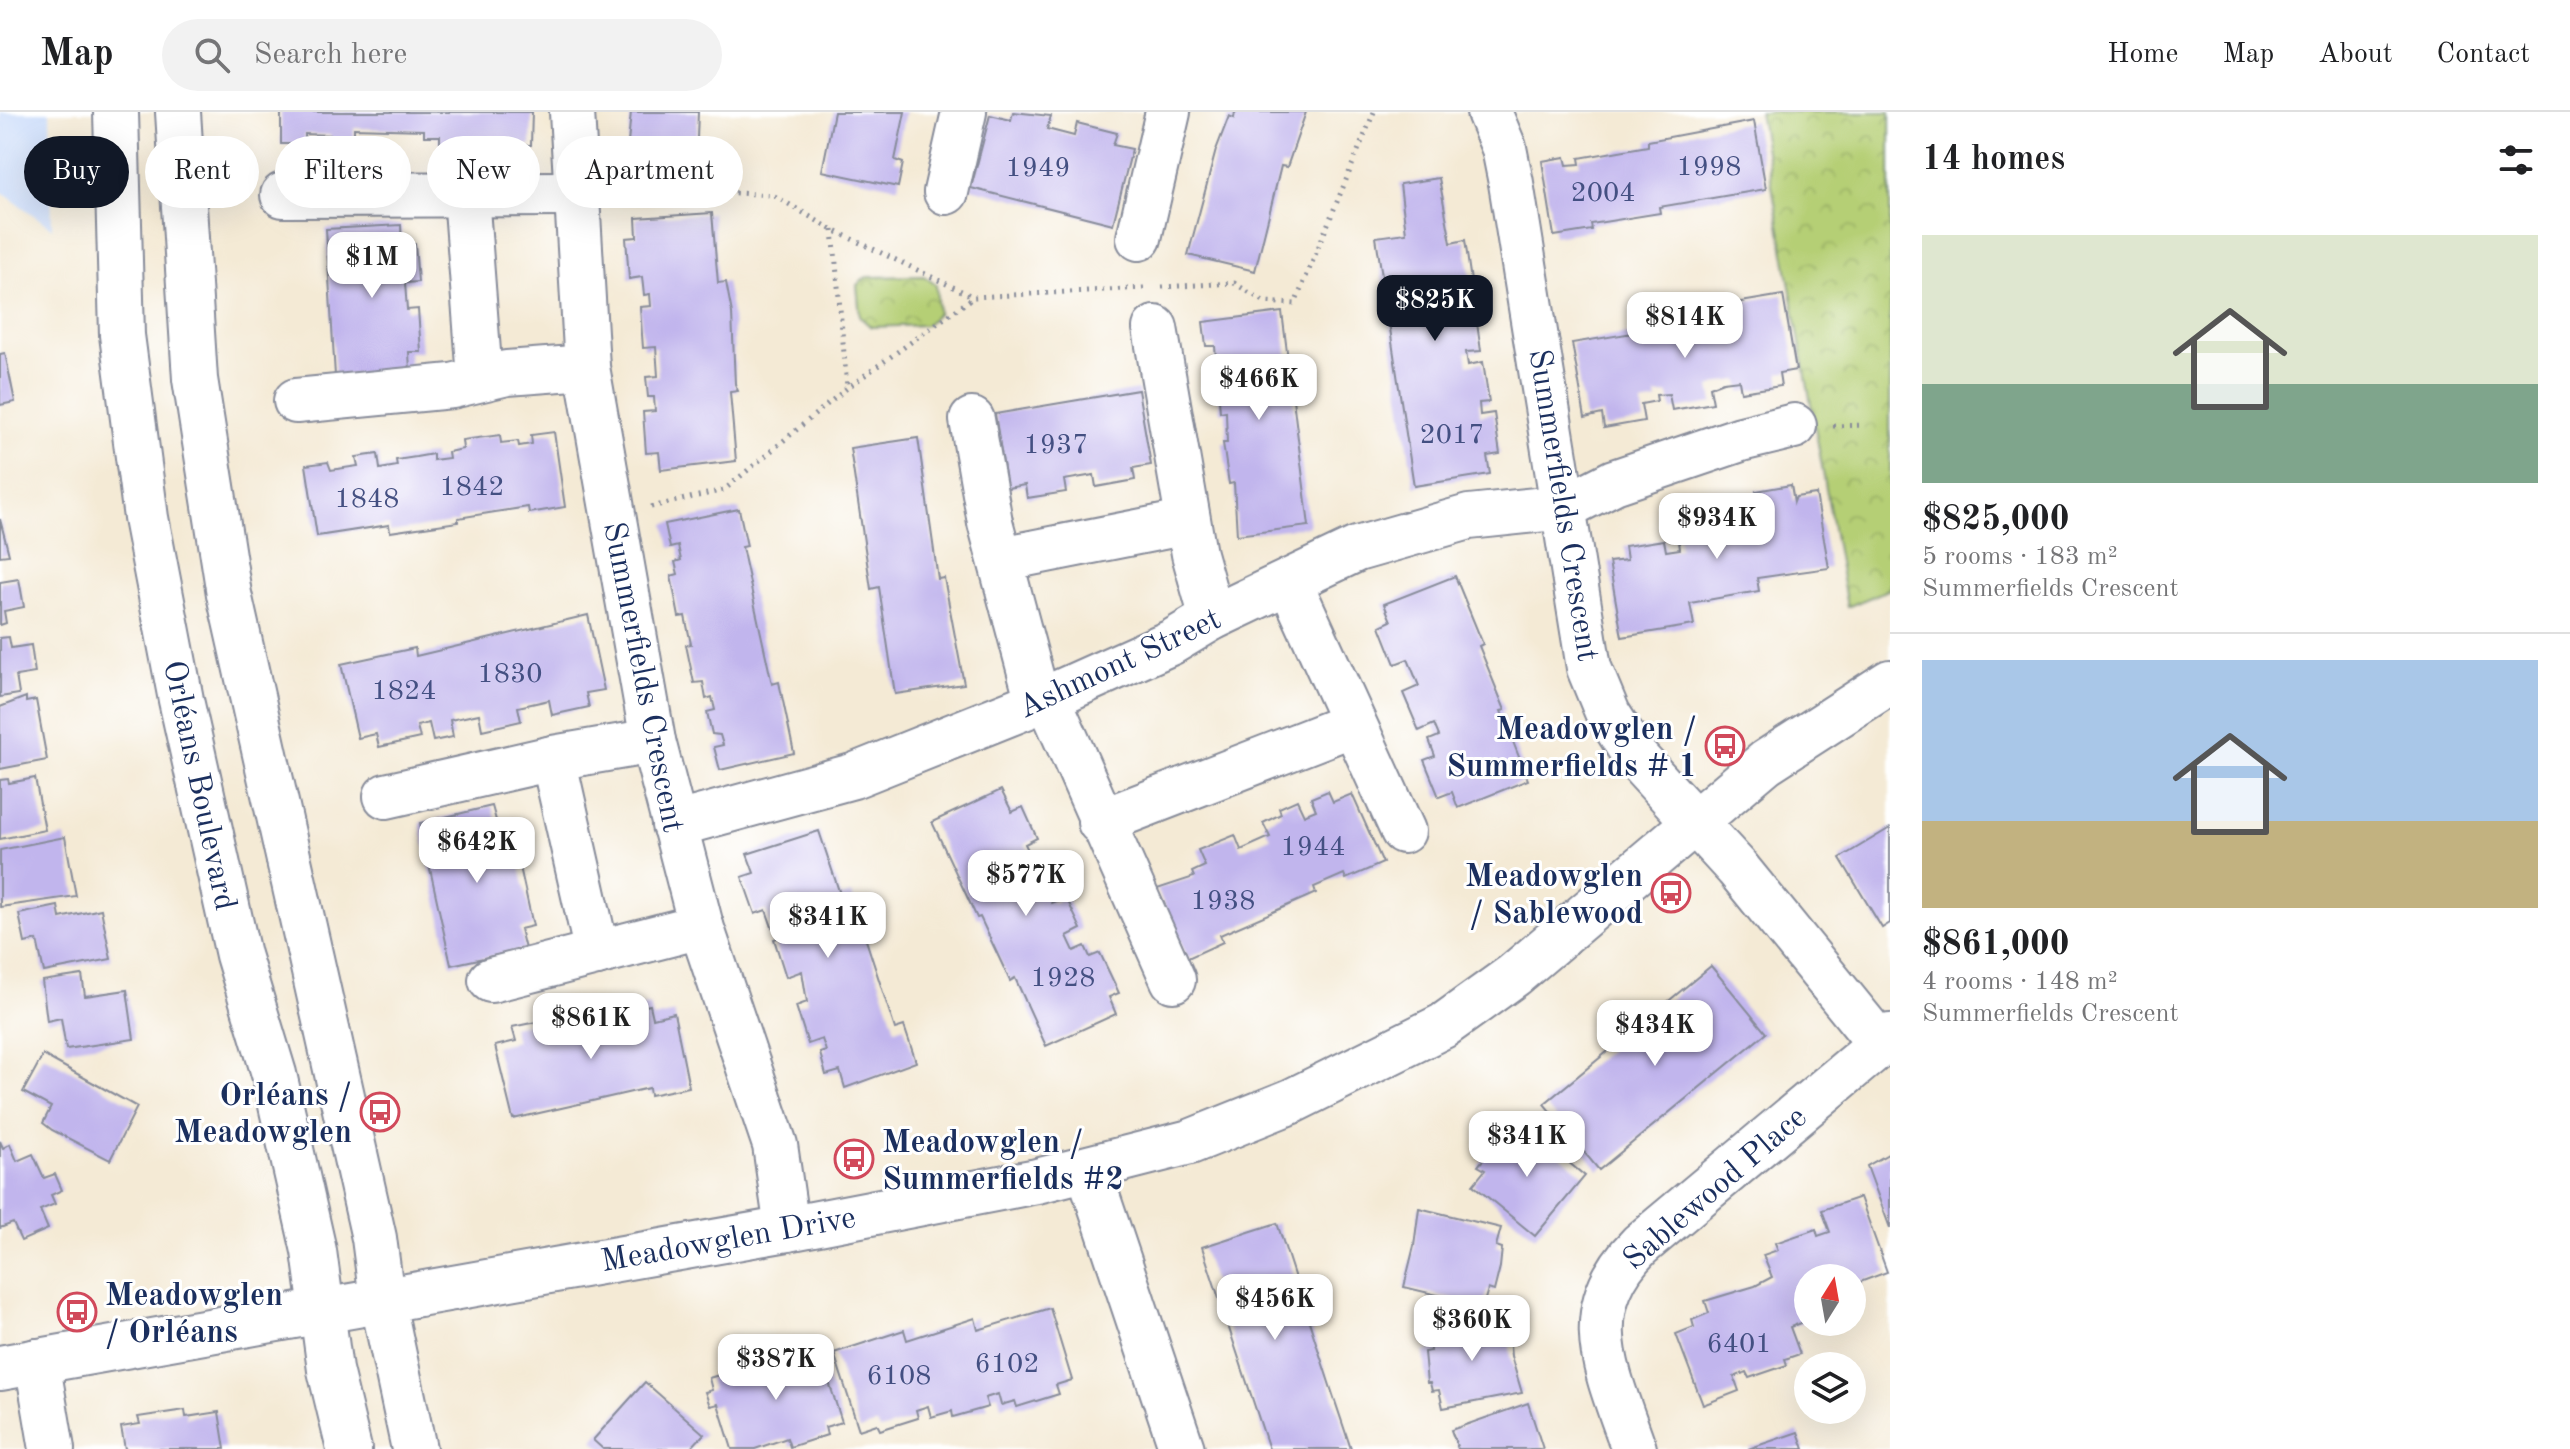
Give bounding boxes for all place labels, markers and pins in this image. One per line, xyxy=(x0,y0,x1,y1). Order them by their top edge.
pin: $1M xyxy=(333,232,411,300)
pin: $825K xyxy=(1379,275,1491,343)
pin: $814K xyxy=(1629,292,1741,360)
pin: $466K xyxy=(1203,354,1315,422)
pin: $934K xyxy=(1661,493,1773,561)
place label: Meadowglen / Summerfields # 1 xyxy=(1446,715,1697,784)
bus stop icon: Meadowglen / Summerfields # 1 xyxy=(1704,725,1746,767)
pin: $642K xyxy=(421,817,533,885)
pin: $577K xyxy=(970,850,1082,918)
place label: Meadowglen / Sablewood xyxy=(1465,862,1643,931)
bus stop icon: Meadowglen / Sablewood xyxy=(1650,872,1692,914)
pin: $341K xyxy=(772,892,884,960)
pin: $861K xyxy=(535,993,647,1061)
pin: $434K xyxy=(1599,1000,1711,1068)
place label: Orléans / Meadowglen xyxy=(174,1081,352,1150)
bus stop icon: Orléans / Meadowglen xyxy=(359,1091,401,1133)
pin: $341K xyxy=(1471,1111,1583,1179)
place label: Meadowglen / Summerfields #2 xyxy=(882,1128,1124,1197)
bus stop icon: Meadowglen / Summerfields #2 xyxy=(833,1138,875,1180)
pin: $456K xyxy=(1219,1274,1331,1342)
place label: Meadowglen / Orléans xyxy=(105,1281,283,1350)
bus stop icon: Meadowglen / Orléans xyxy=(56,1291,98,1333)
pin: $360K xyxy=(1416,1295,1528,1363)
pin: $387K xyxy=(720,1334,832,1402)

